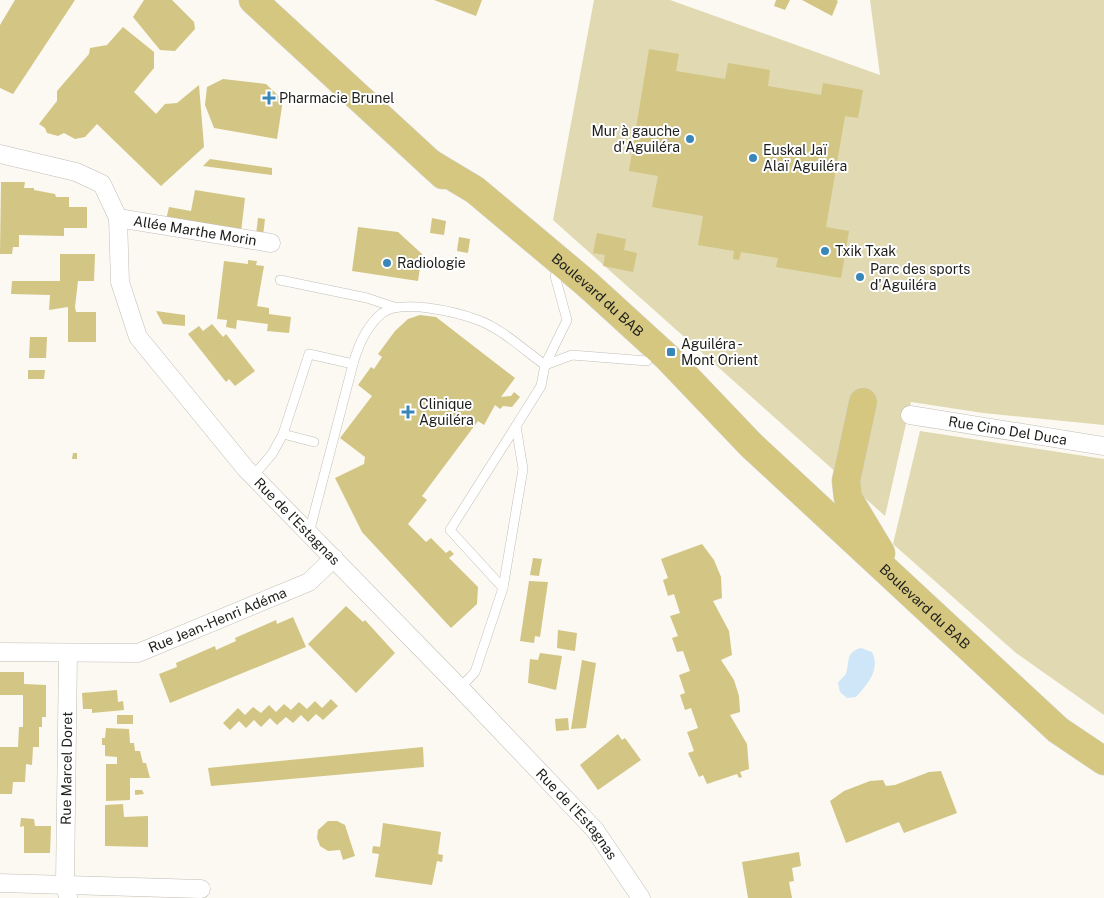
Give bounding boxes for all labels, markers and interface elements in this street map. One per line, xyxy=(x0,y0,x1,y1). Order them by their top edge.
place label: Pharmacie Brunel xyxy=(279,90,395,106)
marker: Pharmacie Brunel xyxy=(263,92,275,104)
place label: Mur à gauche d'Aguiléra xyxy=(591,123,680,155)
marker: Mur à gauche d'Aguiléra xyxy=(684,133,696,145)
place label: Euskal Jaï Alaï Aguiléra xyxy=(763,142,847,174)
marker: Euskal Jaï Alaï Aguiléra xyxy=(747,152,759,164)
street label: Allée Marthe Morin xyxy=(132,213,258,249)
place label: Txik Txak xyxy=(835,243,896,259)
marker: Txik Txak xyxy=(819,245,831,257)
street label: Boulevard du BAB xyxy=(549,250,647,340)
place label: Radiologie xyxy=(397,255,466,271)
marker: Radiologie xyxy=(381,257,393,269)
place label: Parc des sports d'Aguiléra xyxy=(870,261,970,293)
marker: Parc des sports d'Aguiléra xyxy=(854,271,866,283)
place label: Aguiléra - Mont Orient xyxy=(681,336,758,368)
marker: Aguiléra - Mont Orient xyxy=(665,346,677,358)
place label: Clinique Aguiléra xyxy=(419,396,474,428)
marker: Clinique Aguiléra xyxy=(401,405,415,419)
street label: Rue Cino Del Duca xyxy=(947,413,1068,448)
street label: Rue de l'Estagnas xyxy=(251,474,343,568)
street label: Boulevard du BAB xyxy=(876,561,973,652)
street label: Rue Jean-Henri Adéma xyxy=(146,584,289,656)
street label: Rue Marcel Doret xyxy=(58,711,75,825)
street label: Rue de l'Estagnas xyxy=(533,765,621,863)

